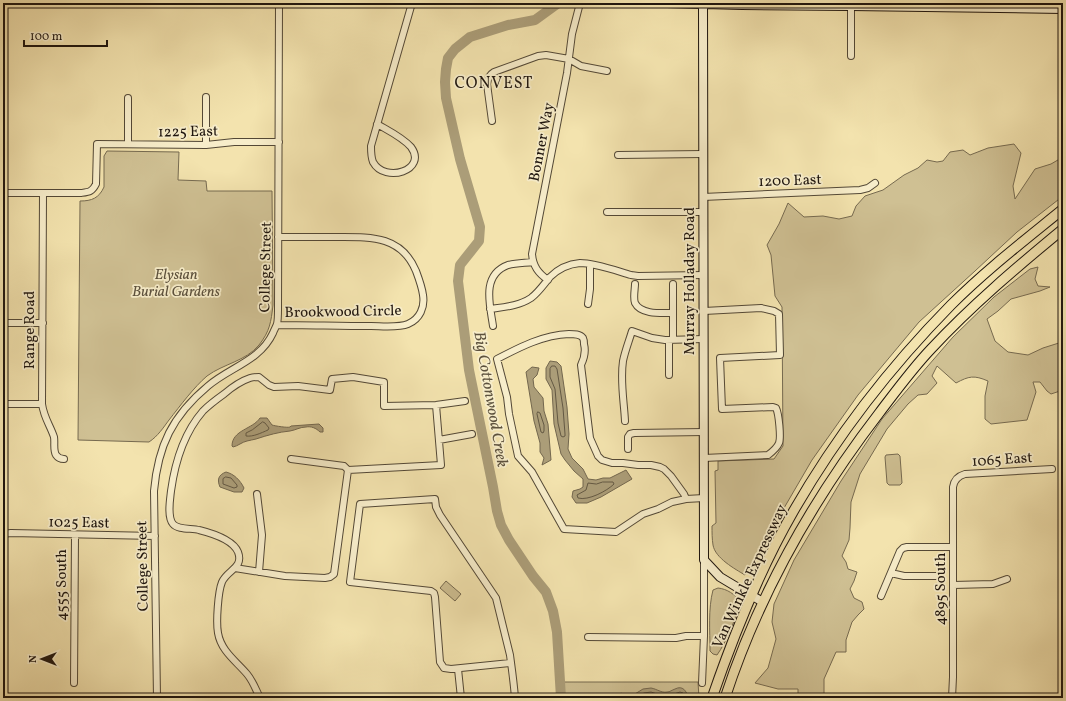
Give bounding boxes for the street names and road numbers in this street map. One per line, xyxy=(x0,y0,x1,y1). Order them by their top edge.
street label: Bonner Way xyxy=(525,101,560,184)
street label: 1225 East xyxy=(158,121,218,144)
street label: 1200 East xyxy=(758,170,822,193)
street label: Murray Holladay Road xyxy=(680,207,701,355)
street label: College Street xyxy=(255,221,278,313)
street label: Range Road xyxy=(20,291,41,369)
street label: Brookwood Circle xyxy=(284,301,402,324)
street label: 1065 East xyxy=(971,448,1033,473)
street label: Van Winkle Expressway xyxy=(708,501,793,652)
street label: 1025 East xyxy=(48,512,110,535)
street label: College Street xyxy=(132,520,155,612)
street label: 4555 South xyxy=(52,549,73,621)
street label: 4895 South xyxy=(931,552,952,626)

